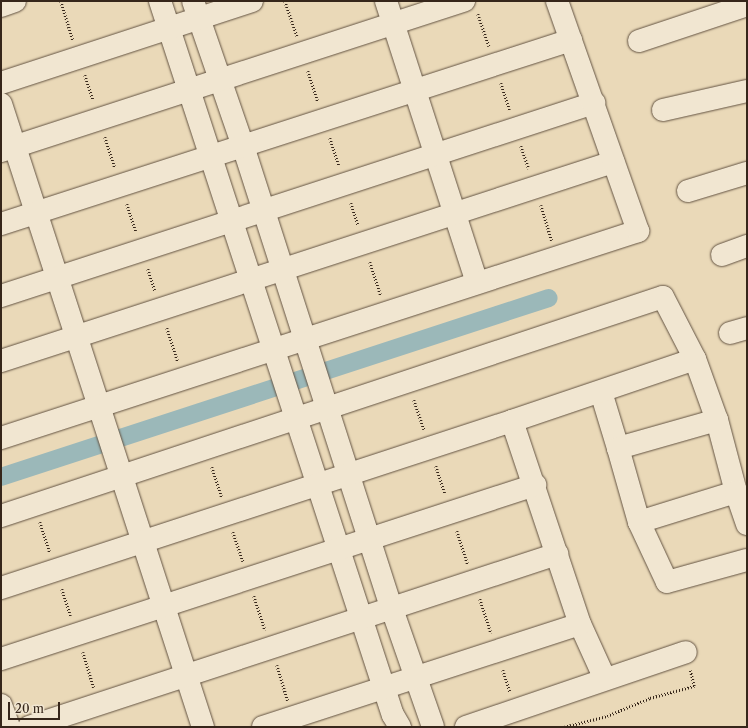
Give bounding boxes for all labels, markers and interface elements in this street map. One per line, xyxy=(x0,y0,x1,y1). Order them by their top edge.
scale bar xyxy=(10,694,62,720)
text: 20 m xyxy=(15,701,44,716)

